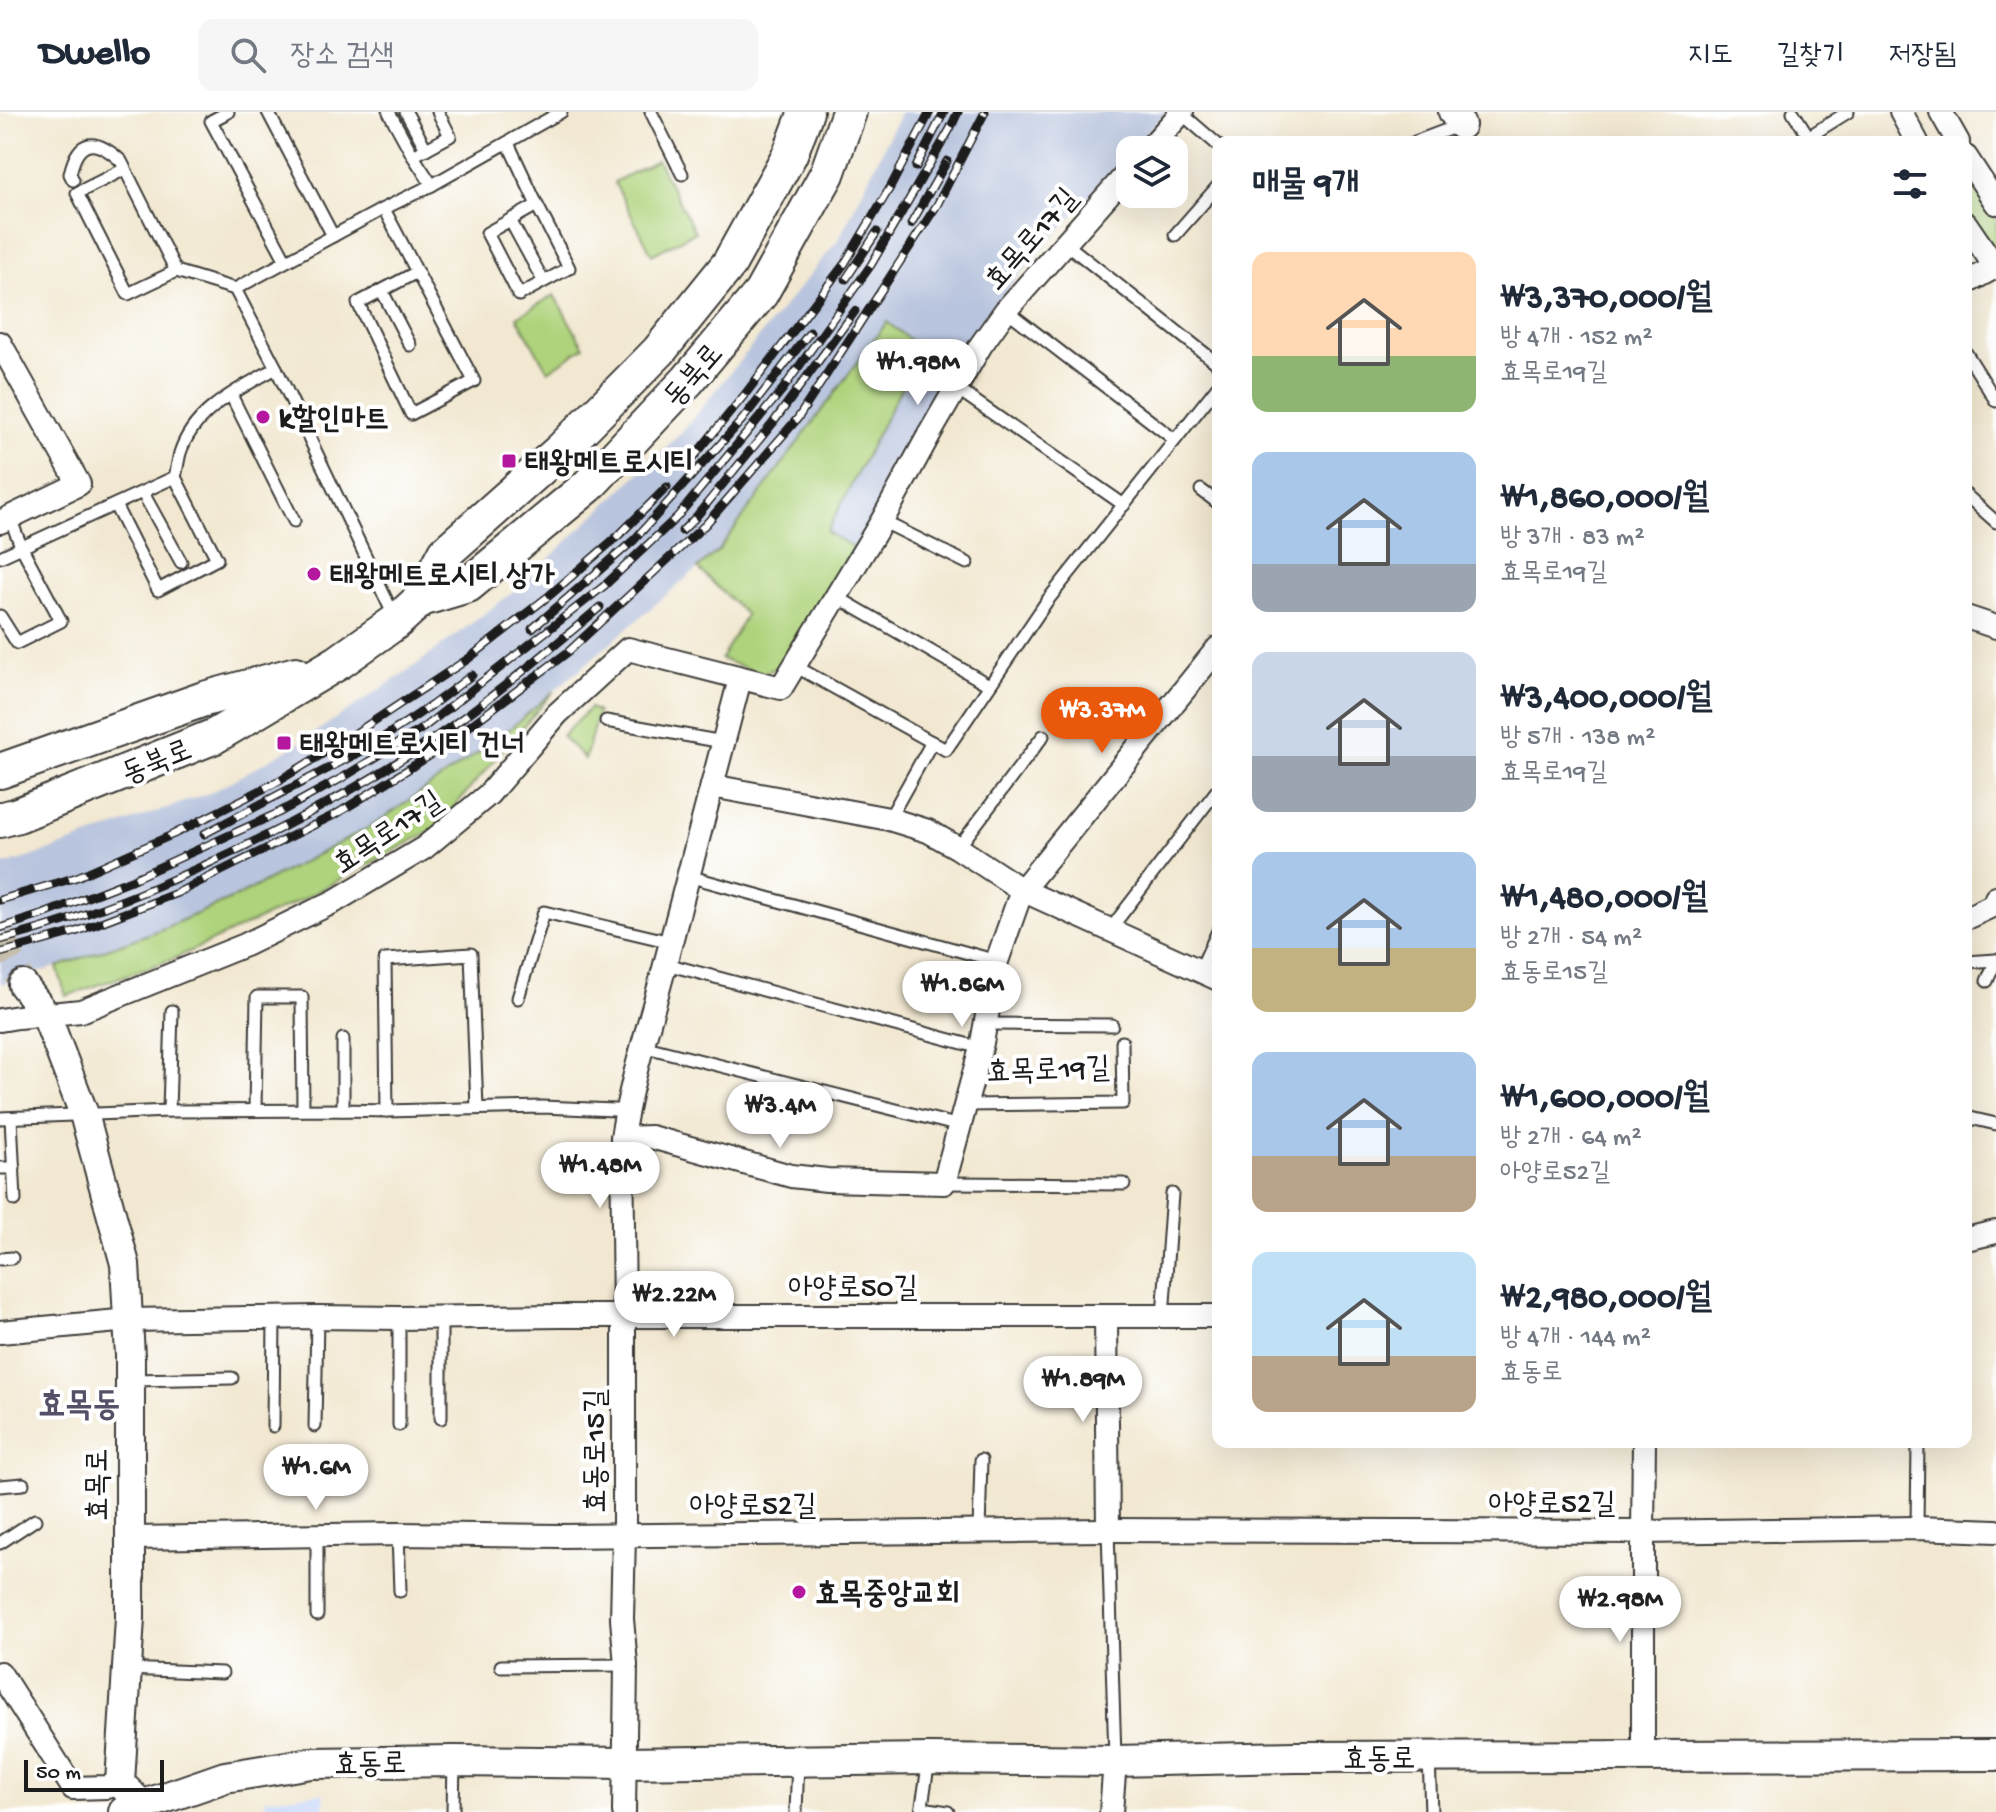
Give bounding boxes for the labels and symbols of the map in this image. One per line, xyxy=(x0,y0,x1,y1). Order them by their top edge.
street label: 효목로17길 xyxy=(979,183,1087,299)
street label: 동북로 xyxy=(658,338,732,416)
pin: ₩1.98M xyxy=(853,339,983,407)
place label: k할인마트 xyxy=(279,404,389,439)
marker: k할인마트 xyxy=(254,408,272,426)
place label: 태왕메트로시티 xyxy=(525,448,694,483)
marker: 태왕메트로시티 xyxy=(500,452,518,470)
place label: 태왕메트로시티 상가 xyxy=(330,561,555,596)
marker: 태왕메트로시티 상가 xyxy=(305,565,323,583)
pin: ₩3.37M xyxy=(1037,687,1167,755)
place label: 태왕메트로시티 건너 xyxy=(300,730,524,765)
street label: 동북로 xyxy=(118,734,198,794)
marker: 태왕메트로시티 건너 xyxy=(275,734,293,752)
street label: 효목로17길 xyxy=(328,785,451,884)
pin: ₩1.86M xyxy=(897,961,1027,1029)
street label: 효목로19길 xyxy=(986,1053,1111,1092)
pin: ₩3.4M xyxy=(724,1082,836,1150)
pin: ₩1.48M xyxy=(535,1142,665,1210)
pin: ₩2.22M xyxy=(609,1271,739,1339)
street label: 아양로50길 xyxy=(788,1273,918,1308)
pin: ₩1.89M xyxy=(1018,1356,1148,1424)
district label: 효목동 xyxy=(38,1388,120,1428)
street label: 효동로15길 xyxy=(581,1389,616,1513)
pin: ₩1.6M xyxy=(260,1444,372,1512)
street label: 효목로 xyxy=(83,1449,118,1521)
street label: 아양로52길 xyxy=(1488,1489,1616,1524)
street label: 아양로52길 xyxy=(689,1491,817,1526)
pin: ₩2.98M xyxy=(1555,1576,1685,1644)
place label: 효목중앙교회 xyxy=(815,1579,960,1614)
marker: 효목중앙교회 xyxy=(790,1583,808,1601)
street label: 효동로 xyxy=(1343,1744,1415,1779)
street label: 효동로 xyxy=(334,1748,407,1785)
scale bar xyxy=(24,1756,164,1792)

